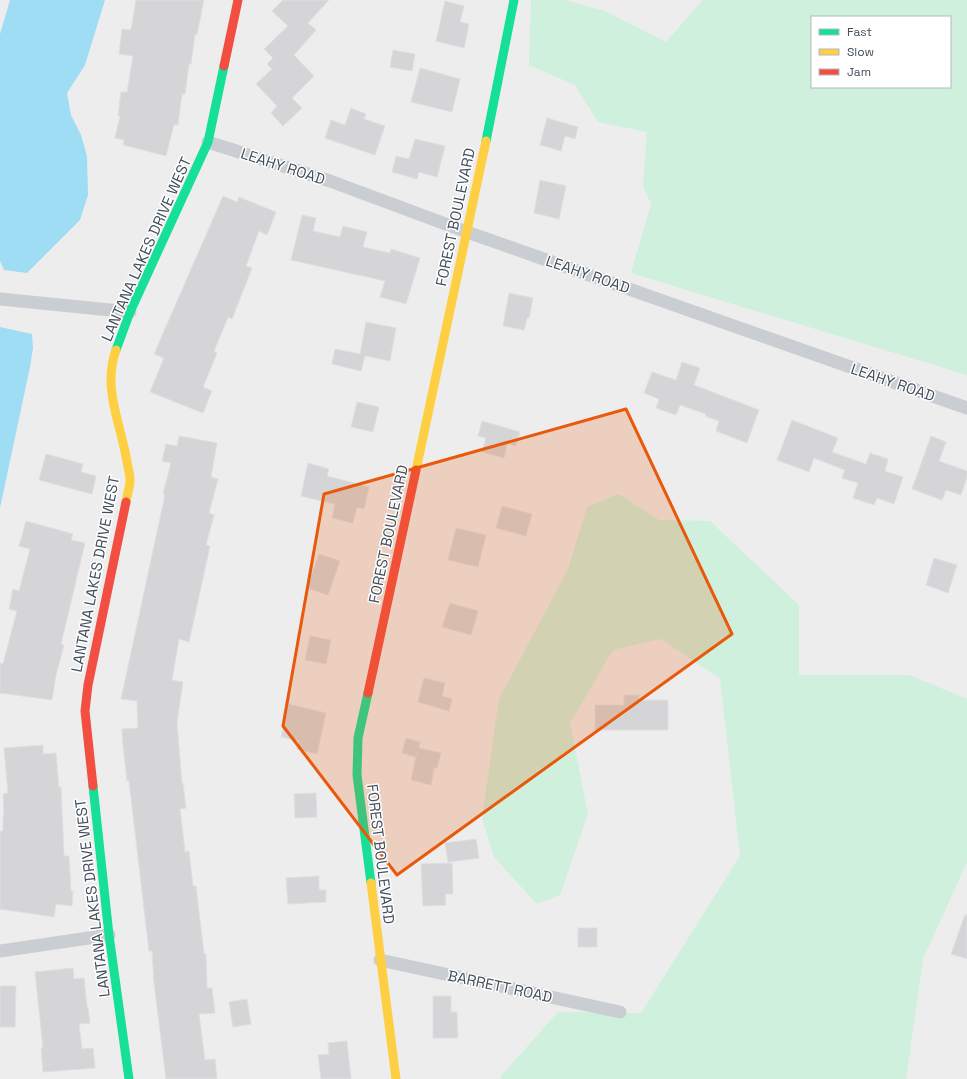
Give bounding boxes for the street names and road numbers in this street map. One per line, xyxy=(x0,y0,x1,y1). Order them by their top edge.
street label: LEAHY ROAD xyxy=(238,143,328,189)
street label: FOREST BOULEVARD xyxy=(431,146,479,288)
street label: LANTANA LAKES DRIVE WEST xyxy=(97,154,195,344)
street label: LEAHY ROAD xyxy=(544,251,633,297)
street label: LEAHY ROAD xyxy=(849,359,938,405)
street label: FOREST BOULEVARD xyxy=(364,463,412,605)
street label: LANTANA LAKES DRIVE WEST xyxy=(67,474,123,674)
street label: FOREST BOULEVARD xyxy=(363,783,399,925)
street label: LANTANA LAKES DRIVE WEST xyxy=(70,798,114,998)
street label: BARRETT ROAD xyxy=(446,966,554,1006)

